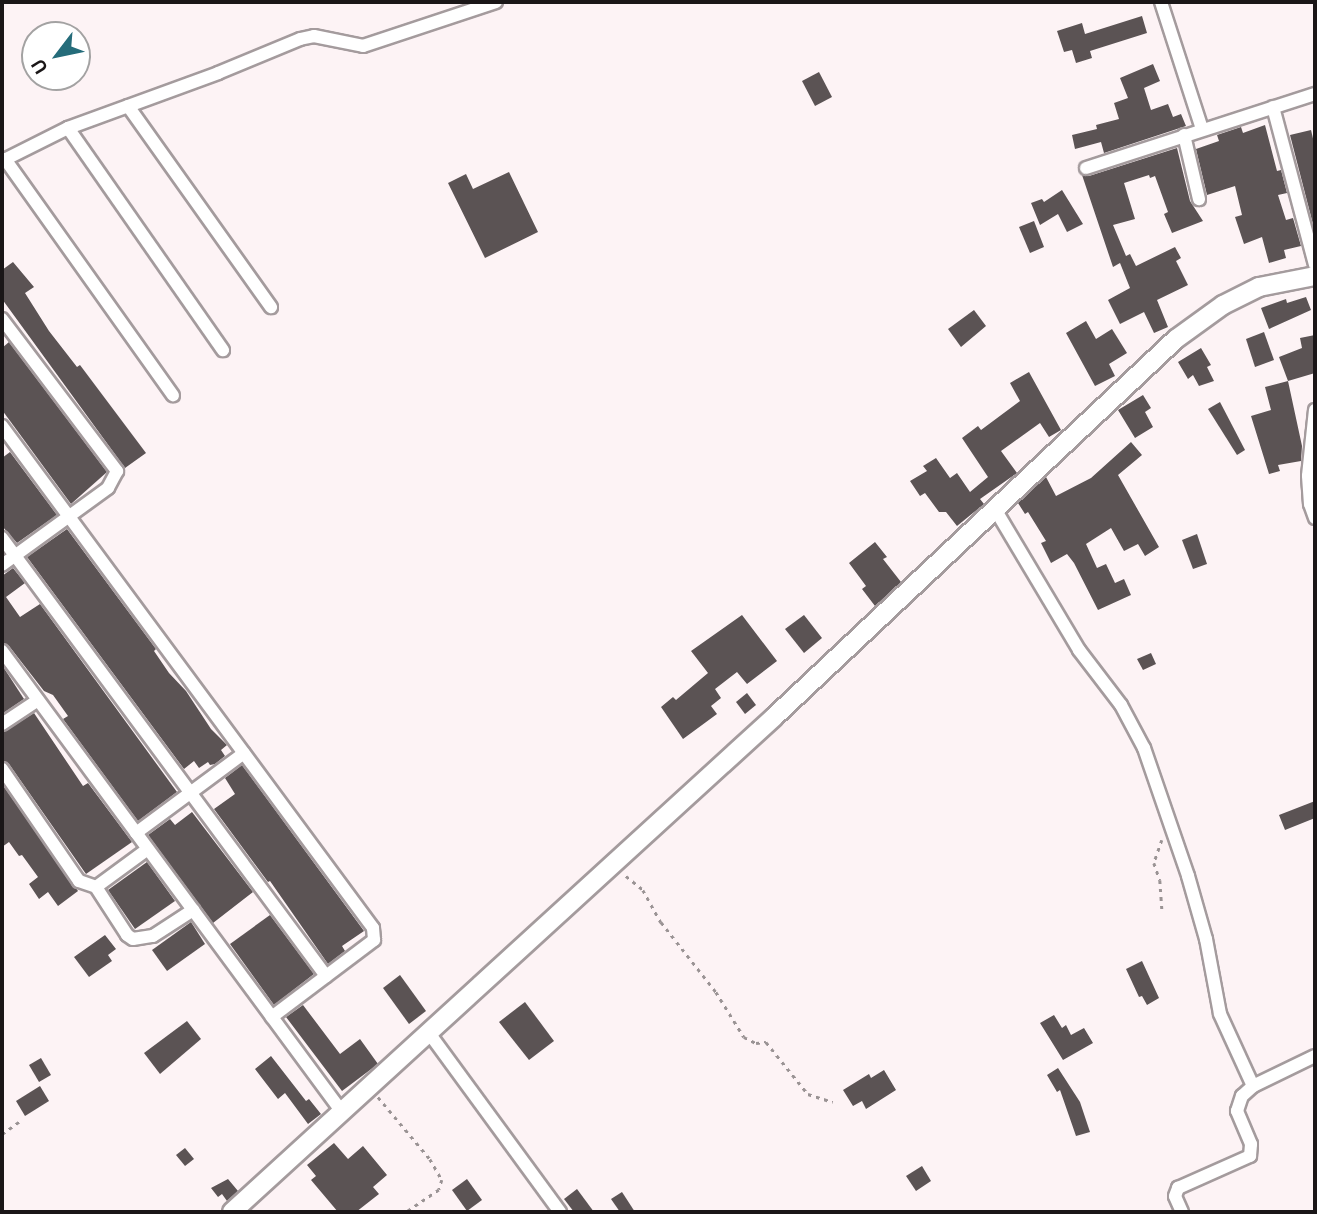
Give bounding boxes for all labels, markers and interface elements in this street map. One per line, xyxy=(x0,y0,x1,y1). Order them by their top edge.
north arrow xyxy=(21,21,91,91)
text: U xyxy=(25,54,54,78)

